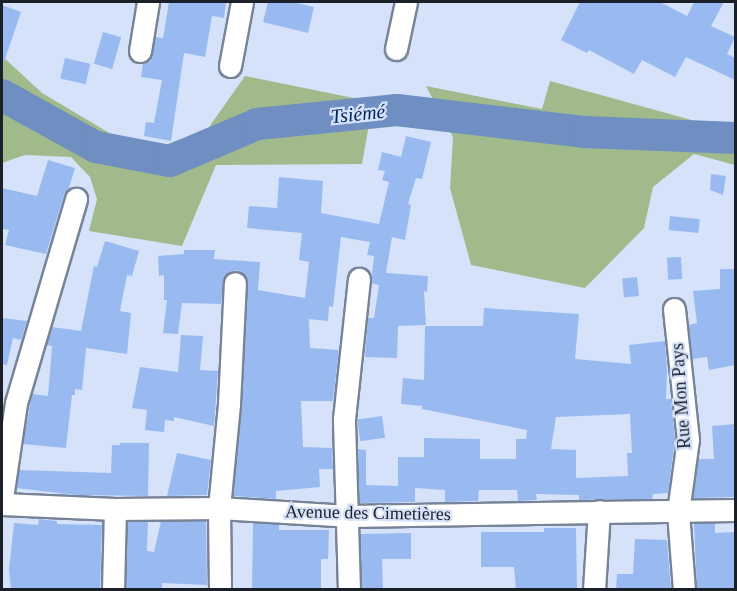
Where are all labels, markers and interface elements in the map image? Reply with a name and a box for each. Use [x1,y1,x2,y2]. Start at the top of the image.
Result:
water label: Tsiémé [329,99,387,129]
street label: Rue Mon Pays [667,342,695,450]
street label: Avenue des Cimetières [285,501,451,525]

